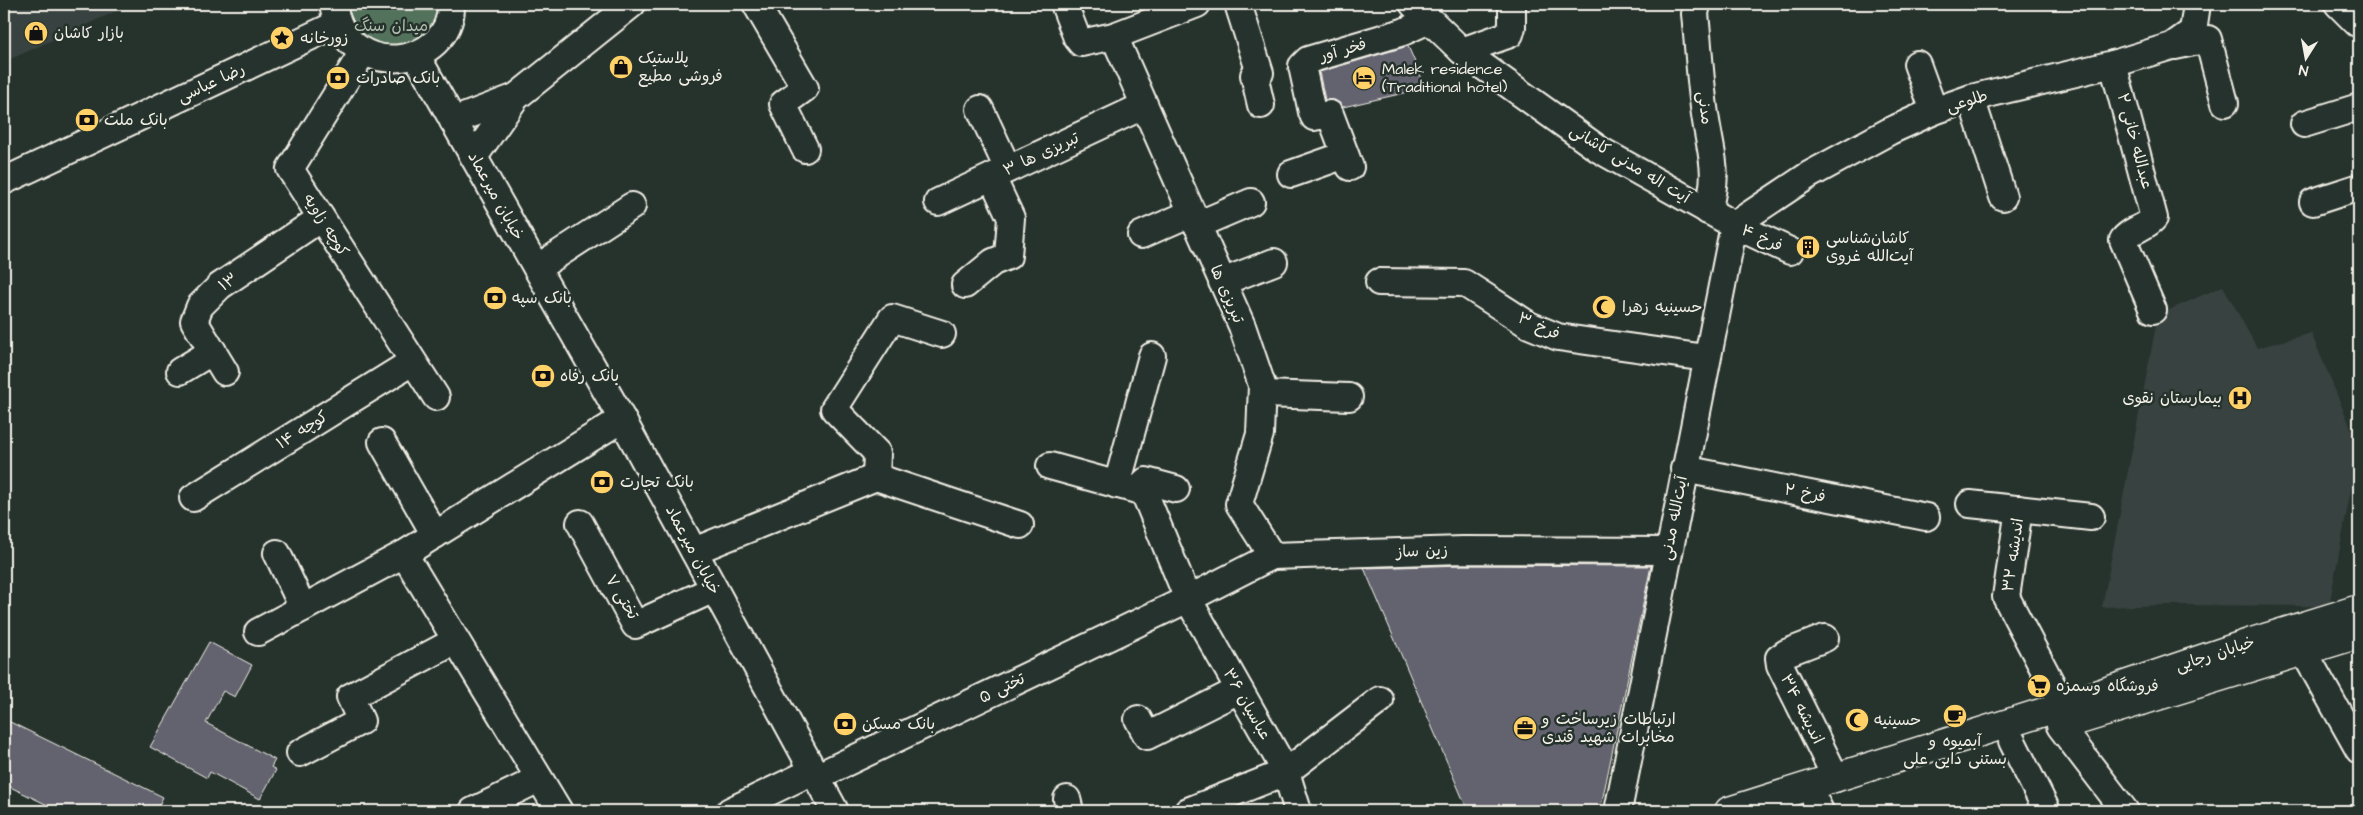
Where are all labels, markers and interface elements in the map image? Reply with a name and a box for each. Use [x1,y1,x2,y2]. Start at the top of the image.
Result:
park label: میدان سنگ [354,15,428,37]
shop icon: بازار کاشان [23,20,49,46]
place label: بازار کاشان [54,22,124,44]
place icon: زورخانه [269,25,295,51]
place label: زورخانه [300,27,348,49]
north arrow [2280,32,2330,82]
street label: فخر آور [1315,33,1369,68]
place label: پلاستیک فروشی مطیع [638,47,723,87]
shop icon: پلاستیک فروشی مطیع [608,54,634,80]
street label: رضا عباسی [174,58,248,108]
place label: Malek residence (Traditional hotel) [1382,58,1508,98]
text: N [2297,59,2310,80]
bank icon: بانک صادرات [325,65,351,91]
hotel icon: Malek residence (Traditional hotel) [1351,65,1377,91]
place label: بانک صادرات [356,67,440,89]
street label: طلوعی [1944,84,1990,118]
street label: مدنی [1692,90,1718,126]
street label: عبدالله خانی ۲ [2112,91,2158,191]
bank icon: بانک ملت [74,107,100,133]
place label: بانک ملت [104,109,168,131]
street label: آیت اله مدنی کاشانی [1566,119,1695,209]
street label: تبریزی ها ۳ [1000,127,1083,181]
street label: خیابان میرعماد [463,148,529,244]
street label: کوچه زاویه [298,189,354,261]
street label: فرخ ۴ [1738,219,1786,257]
place label: کاشان‌شناسی آیت‌الله غروی [1826,227,1914,267]
building icon: کاشان‌شناسی آیت‌الله غروی [1795,234,1821,260]
street label: تبریزی ها [1204,261,1250,327]
street label: ۱۳ [214,268,242,296]
bank icon: بانک سپه [482,285,508,311]
place label: بانک سپه [512,287,572,309]
mosque icon: حسینیه زهرا [1591,294,1617,320]
place label: حسینیه زهرا [1622,296,1702,318]
street label: فرخ ۳ [1514,307,1564,345]
bank icon: بانک رفاه [530,363,556,389]
place label: بانک رفاه [560,365,619,387]
hospital icon: بیمارستان نقوی [2227,385,2253,411]
place label: بیمارستان نقوی [2123,387,2222,409]
street label: کوچه ۱۴ [272,406,332,454]
bank icon: بانک تجارت [589,469,615,495]
place label: بانک تجارت [620,471,694,493]
street label: آیت‌الله مدنی [1655,473,1693,562]
street label: فرخ ۲ [1782,478,1828,508]
street label: خیابان میرعماد [660,501,726,599]
street label: اندیشه ۳۲ [1997,517,2029,593]
street label: زین ساز [1394,539,1448,563]
street label: تختی ۷ [600,570,644,624]
street label: خیابان رجایی [2173,631,2257,677]
street label: عباسیان ۳۶ [1218,664,1276,744]
street label: تختی ۵ [975,667,1029,709]
street label: اندیشه ۳۴ [1775,670,1829,748]
supermarket icon: فروشگاه وسمزه [2026,673,2052,699]
place label: فروشگاه وسمزه [2056,675,2159,697]
cafe icon: آبمیوه و بستنی دایی علی [1942,703,1968,729]
mosque icon: حسینیه [1844,707,1870,733]
place label: ارتباطات زیرساخت و مخابرات شهید قندی [1540,708,1676,748]
place label: حسینیه [1874,709,1921,731]
bank icon: بانک مسکن [832,711,858,737]
place label: بانک مسکن [862,713,935,735]
office icon: ارتباطات زیرساخت و مخابرات شهید قندی [1512,715,1538,741]
place label: آبمیوه و بستنی دایی علی [1903,730,2007,770]

